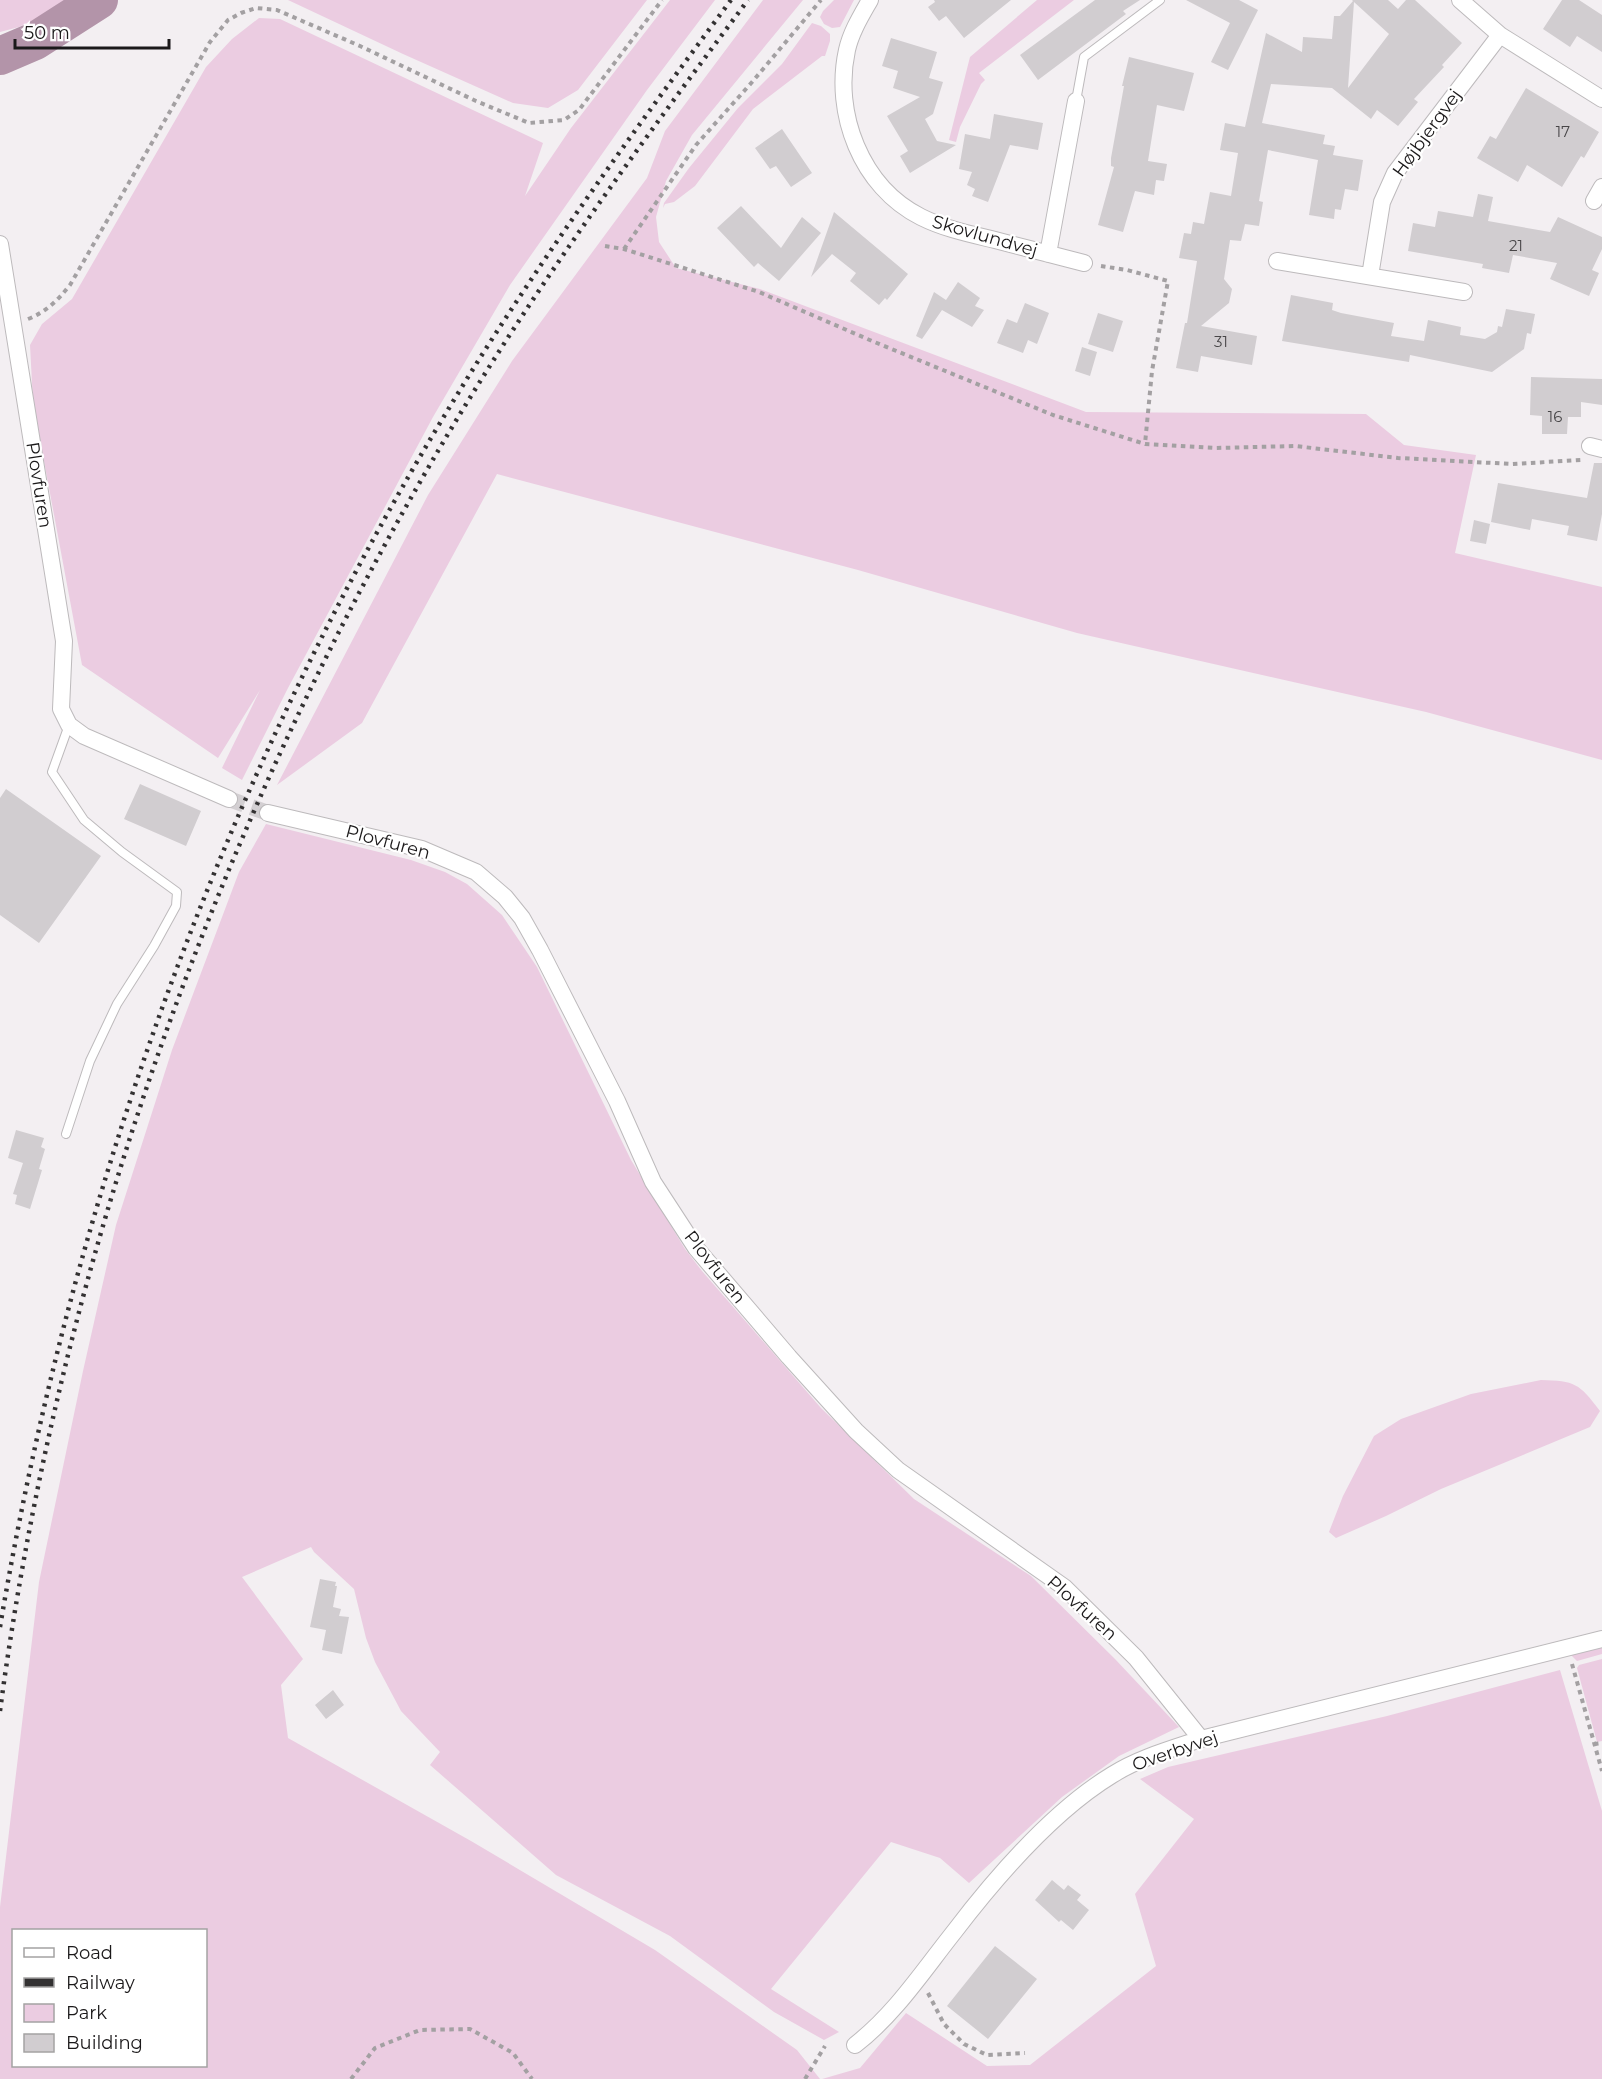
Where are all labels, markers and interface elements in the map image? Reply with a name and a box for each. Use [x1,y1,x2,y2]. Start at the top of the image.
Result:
scale bar [15,12,170,50]
text: 50 m [24,22,70,44]
street label: Højbjergvej [1388,85,1466,181]
house number: 17 [1556,122,1570,141]
street label: Skovlundvej [930,210,1040,262]
house number: 21 [1509,236,1523,255]
house number: 31 [1214,332,1228,351]
house number: 16 [1548,407,1562,426]
street label: Plovfuren [21,440,57,530]
street label: Plovfuren [343,820,433,864]
street label: Plovfuren [680,1226,750,1308]
street label: Plovfuren [1042,1571,1122,1645]
street label: Overbyvej [1129,1726,1221,1776]
legend [12,1929,207,2067]
text: Road [66,1942,113,1964]
text: Railway [66,1972,135,1994]
text: Park [66,2002,107,2024]
text: Building [66,2032,143,2054]

